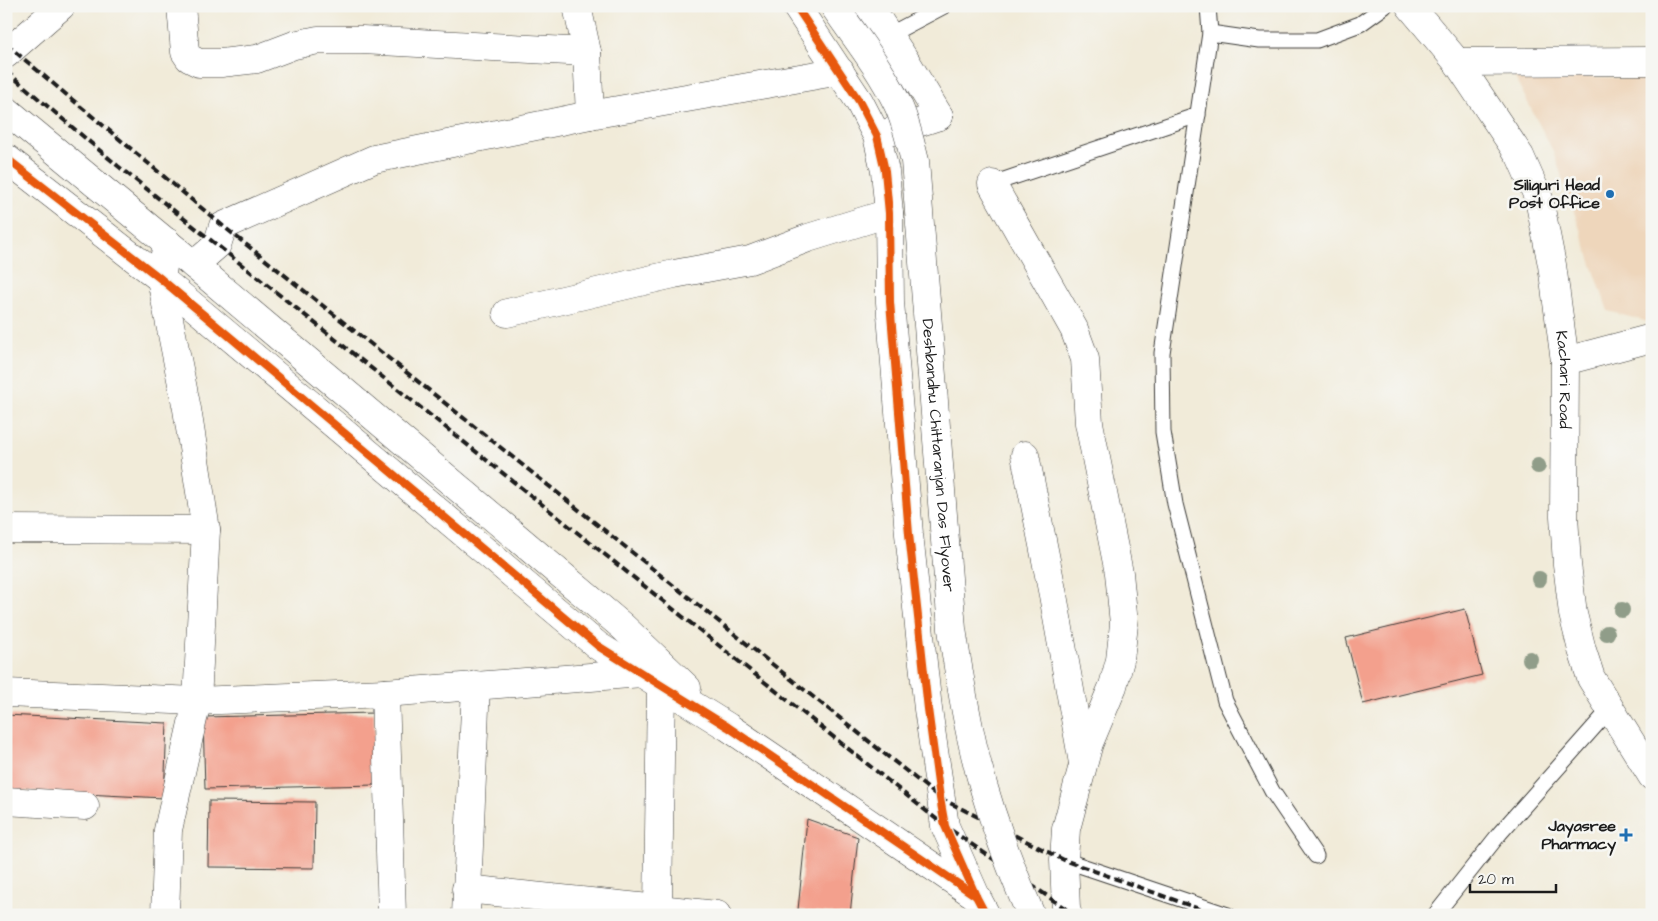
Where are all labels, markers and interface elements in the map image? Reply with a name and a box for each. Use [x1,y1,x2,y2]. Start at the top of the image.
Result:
place label: Siliguri Head Post Office [1509,174,1601,214]
marker: Siliguri Head Post Office [1604,188,1616,200]
street label: Deshbandhu Chittaranjan Das Flyover [917,318,960,593]
street label: Kachari Road [1550,329,1576,429]
place label: Jayasree Pharmacy [1541,815,1616,856]
marker: Jayasree Pharmacy [1620,829,1632,841]
scale bar [1470,861,1557,893]
text: 20 m [1478,869,1514,890]

